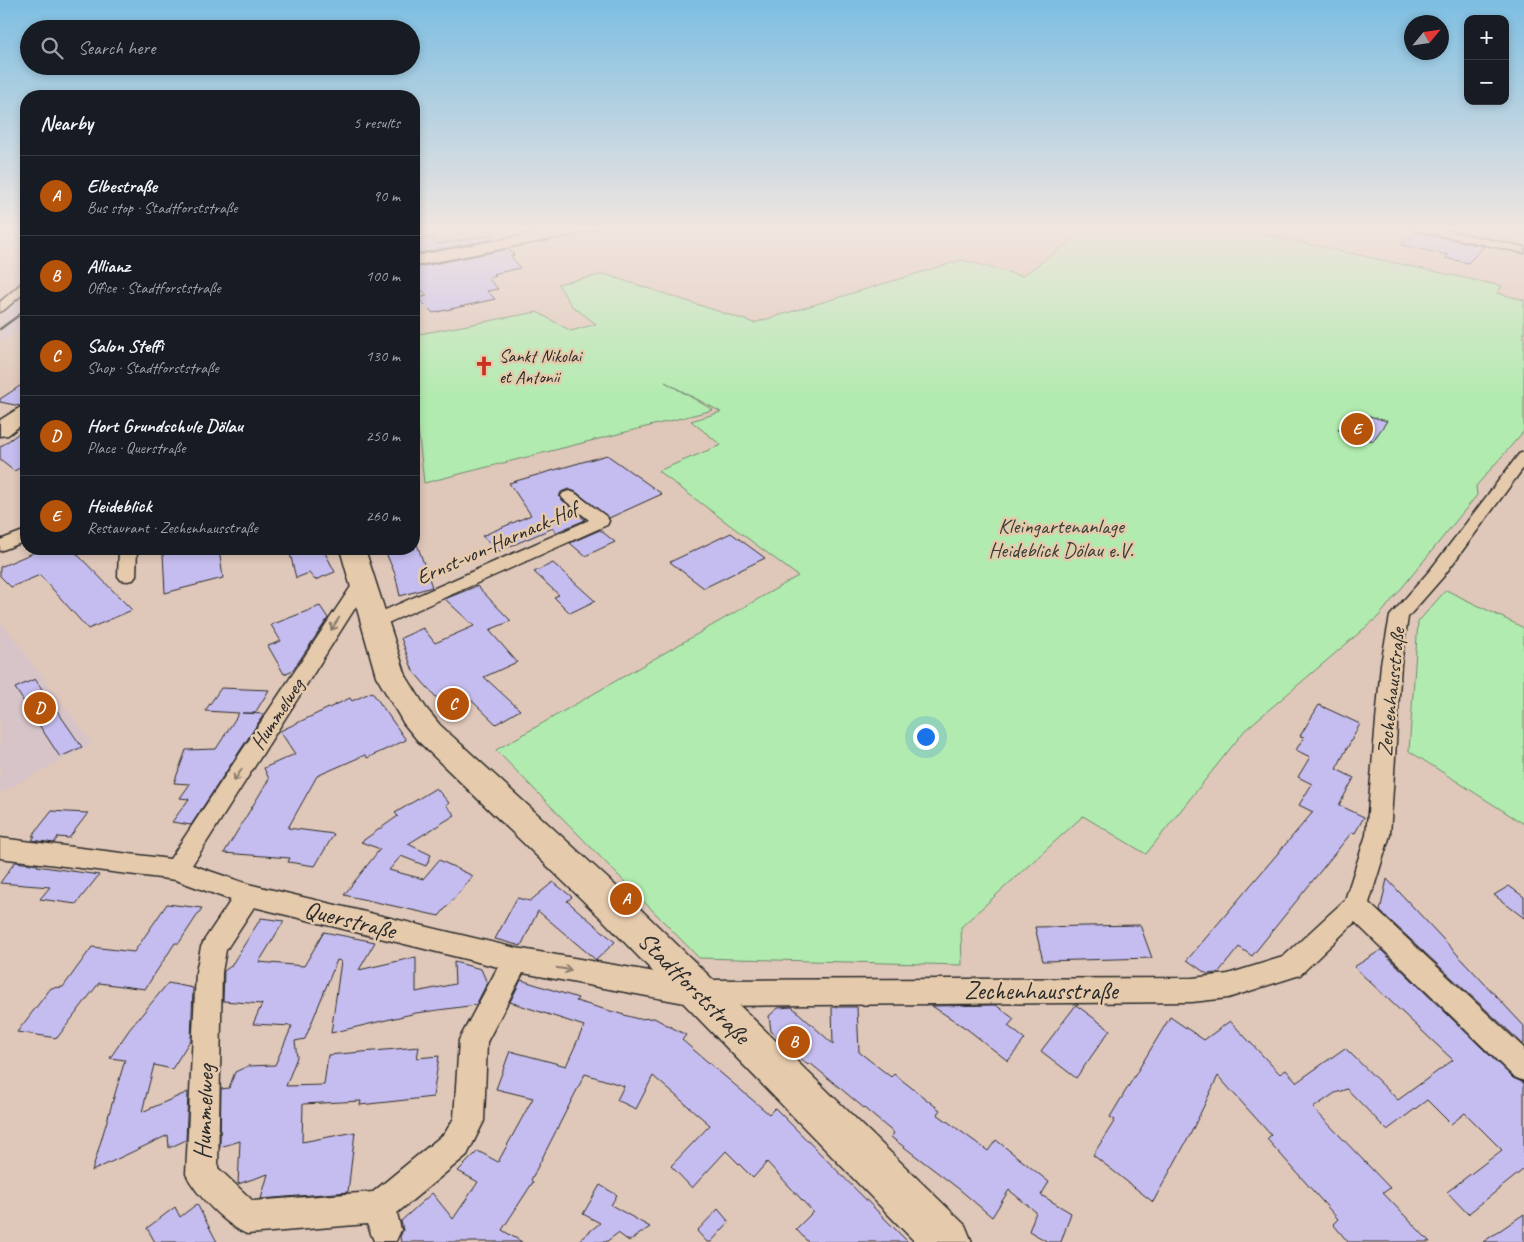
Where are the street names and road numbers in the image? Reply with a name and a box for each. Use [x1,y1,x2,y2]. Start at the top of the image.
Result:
street label: Ernst-von-Harnack-Hof [412,494,586,590]
street label: Zechenhausstraße [1371,624,1411,757]
street label: Hummelweg [244,672,310,755]
street label: Querstraße [301,893,401,947]
street label: Stadtforststraße [631,925,758,1052]
street label: Zechenhausstraße [964,975,1120,1007]
street label: Hummelweg [186,1062,222,1160]

